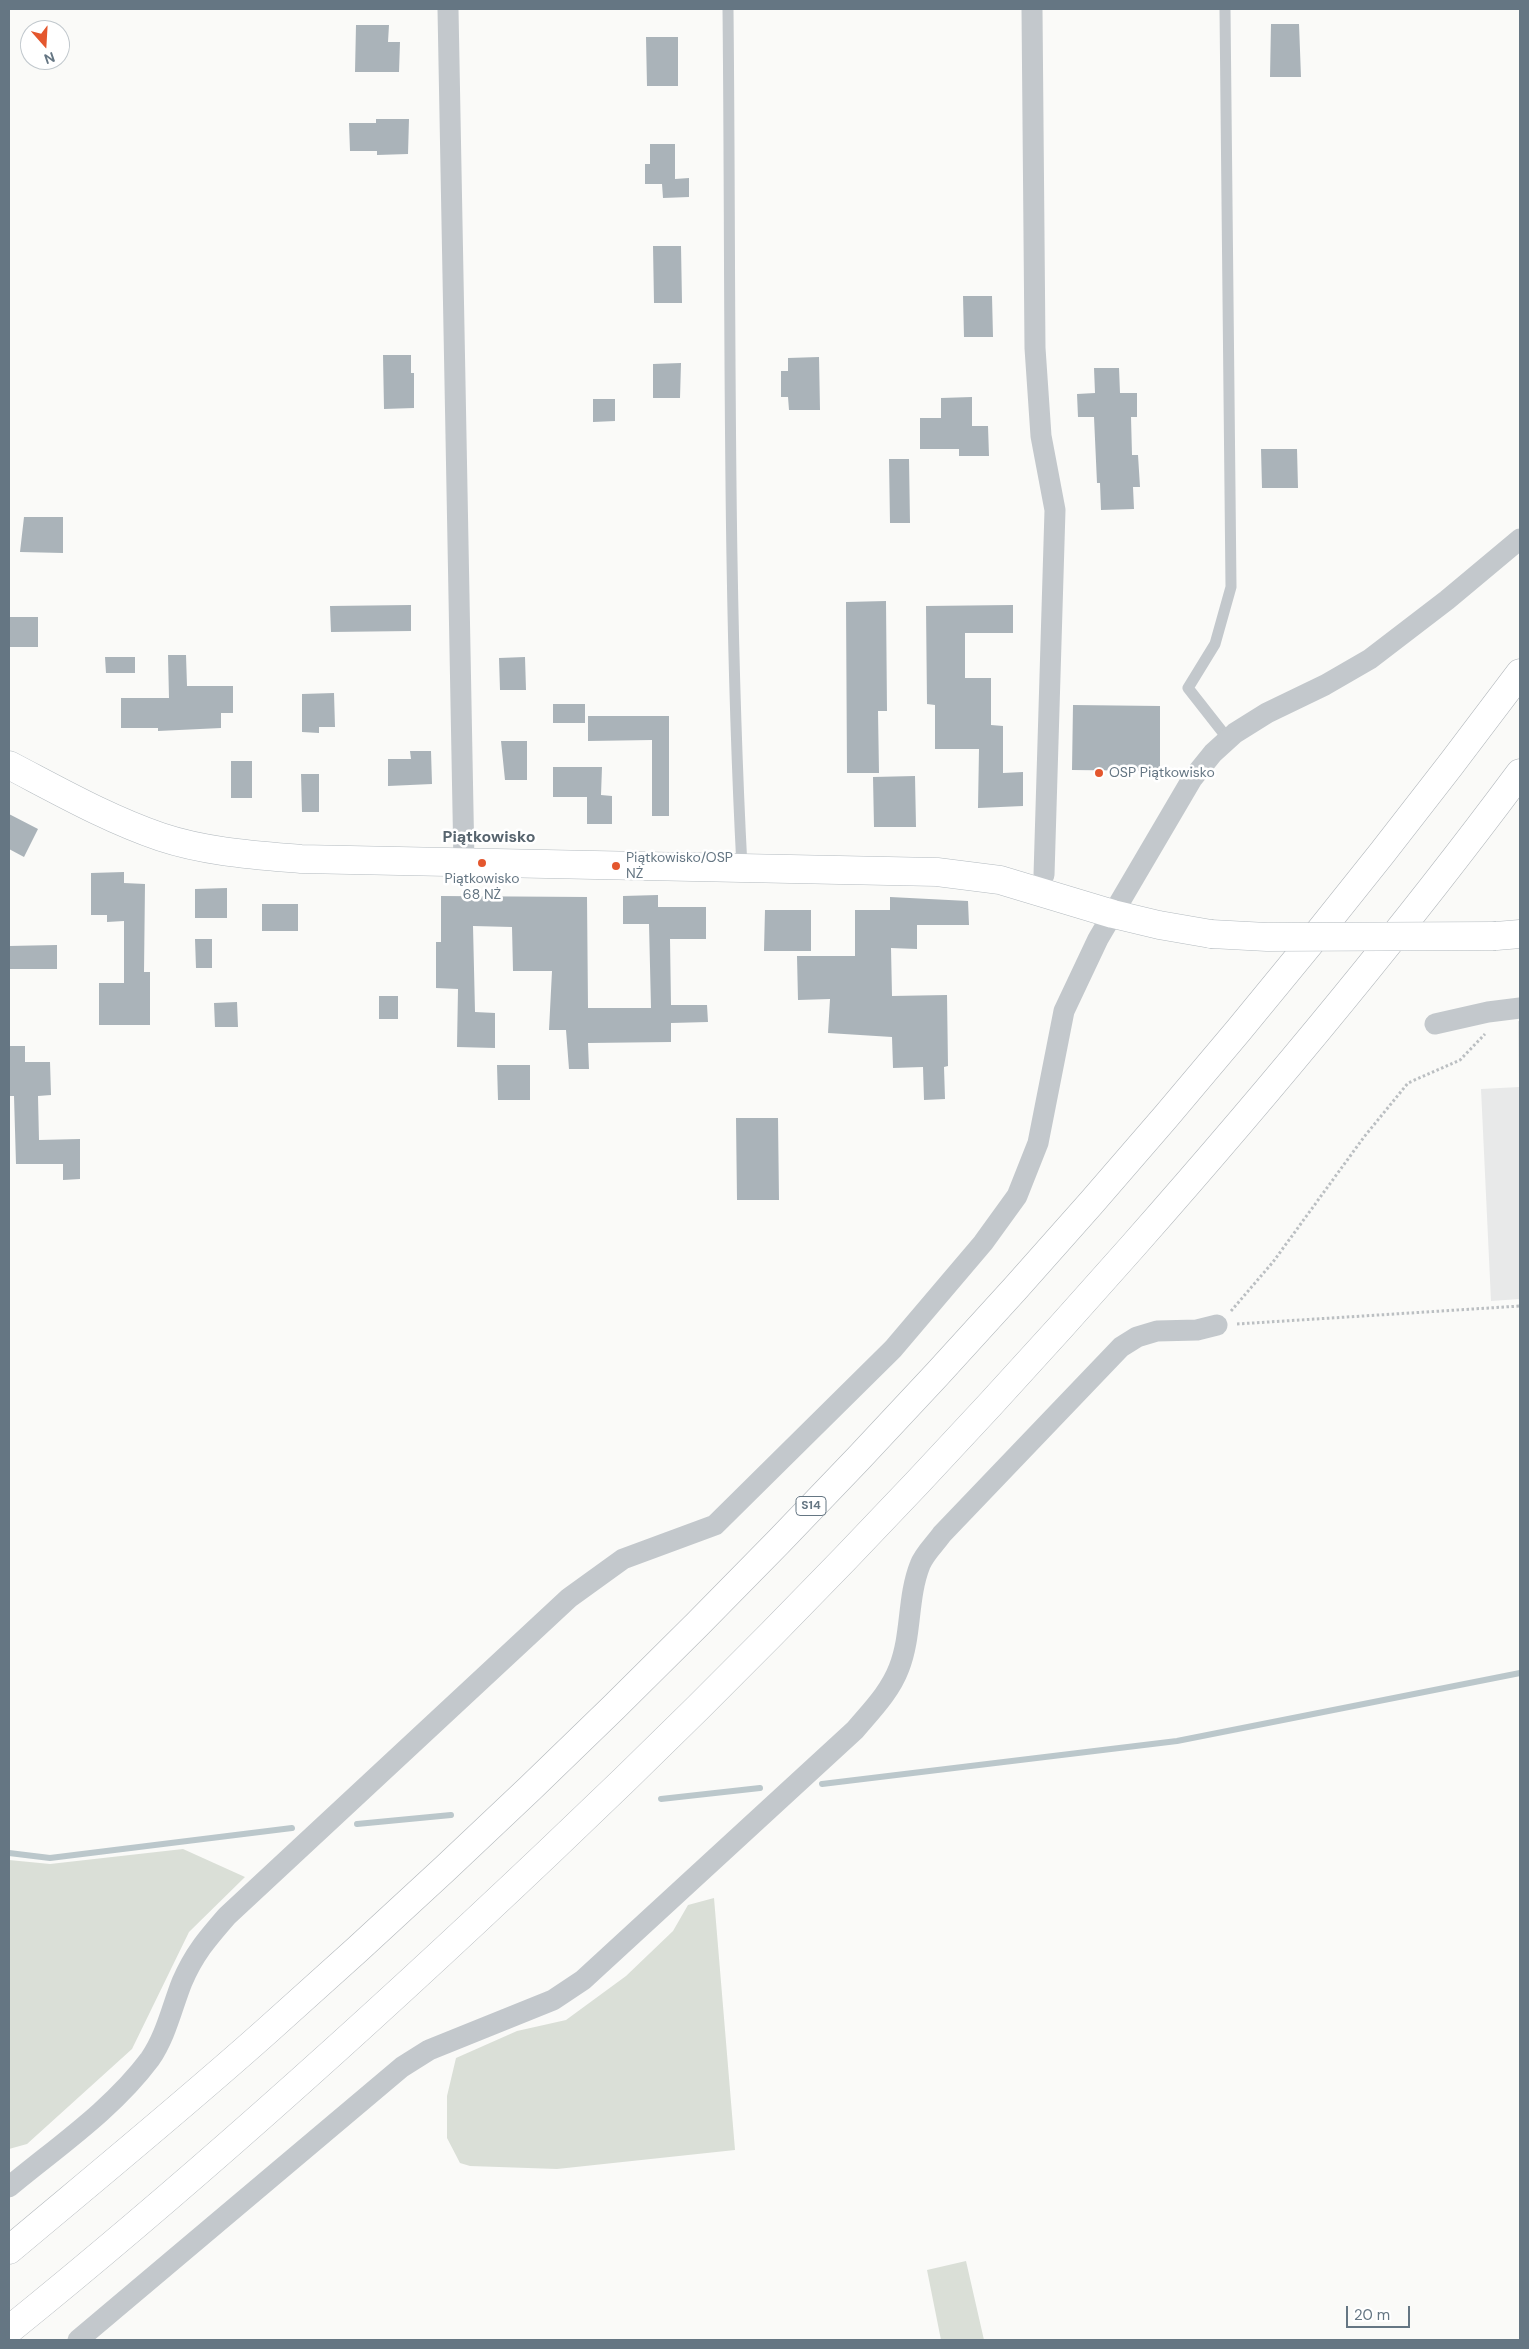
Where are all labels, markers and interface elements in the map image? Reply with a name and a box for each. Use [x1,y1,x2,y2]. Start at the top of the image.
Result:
north arrow [20,20,70,70]
text: N [42,48,57,68]
place label: OSP Piątkowisko [1109,765,1215,781]
marker: OSP Piątkowisko [1093,767,1105,779]
district label: Piątkowisko [443,828,535,848]
place label: Piątkowisko/OSP NŻ [626,850,733,882]
marker: Piątkowisko 68 NŻ [476,857,488,869]
marker: Piątkowisko/OSP NŻ [610,860,622,872]
place label: Piątkowisko 68 NŻ [445,871,519,904]
road number: S14 [796,1496,826,1515]
scale bar [1349,2296,1413,2328]
text: 20 m [1354,2305,1390,2325]

